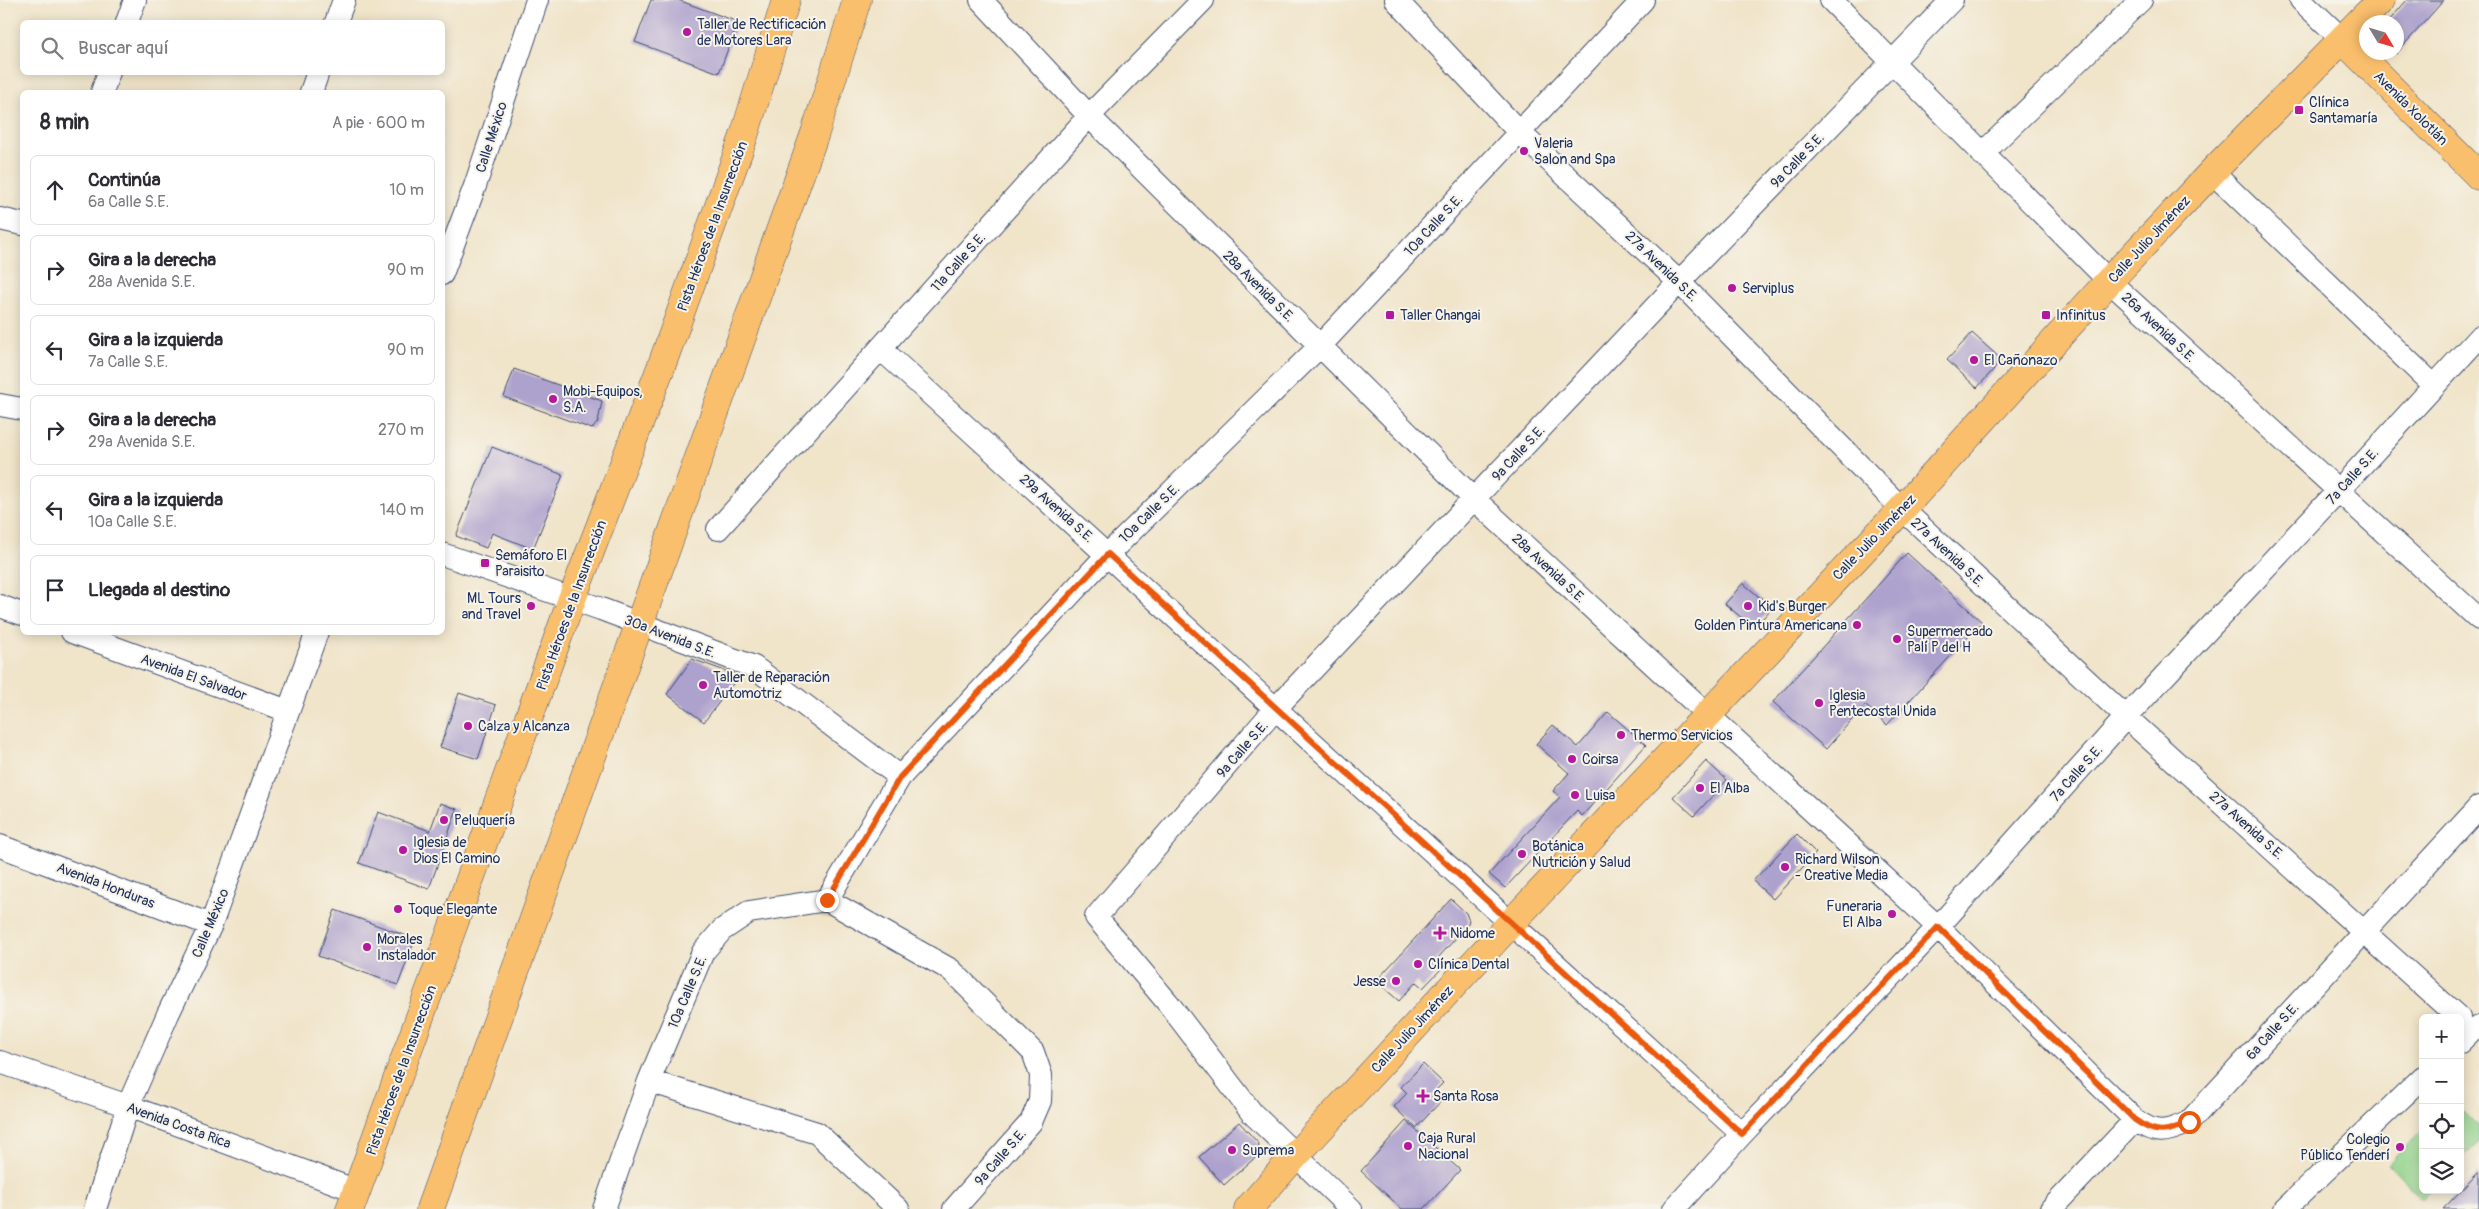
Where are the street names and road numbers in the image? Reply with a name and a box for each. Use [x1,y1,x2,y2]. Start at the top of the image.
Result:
street label: Avenida Xolotlán [2370,68,2451,149]
street label: Calle México [472,99,511,175]
street label: 9a Calle S.E. [1767,129,1828,191]
street label: Pista Héroes de la Insurrección [674,139,751,314]
street label: 10a Calle S.E. [1401,191,1466,260]
street label: Calle Julio Jiménez [2105,192,2194,286]
street label: 27a Avenida S.E. [1622,227,1701,305]
street label: 11a Calle S.E. [927,229,989,295]
street label: 28a Avenida S.E. [1219,247,1298,326]
street label: 26a Avenida S.E. [2118,289,2199,366]
street label: 9a Calle S.E. [1488,422,1548,485]
street label: 7a Calle S.E. [2323,445,2382,508]
street label: 29a Avenida S.E. [1016,471,1097,546]
street label: 10a Calle S.E. [1115,480,1183,547]
street label: Calle Julio Jiménez [1829,491,1920,584]
street label: 27a Avenida S.E. [1907,514,1988,591]
street label: Pista Héroes de la Insurrección [533,518,610,693]
street label: 28a Avenida S.E. [1508,530,1589,607]
street label: 30a Avenida S.E. [622,611,718,662]
street label: Avenida El Salvador [139,650,249,705]
street label: 9a Calle S.E. [1213,717,1272,781]
street label: 7a Calle S.E. [2047,742,2106,805]
street label: 27a Avenida S.E. [2206,787,2287,863]
street label: Avenida Honduras [54,859,158,912]
street label: Calle México [188,886,233,960]
street label: 10a Calle S.E. [664,953,711,1031]
street label: Calle Julio Jiménez [1368,982,1457,1076]
street label: Pista Héroes de la Insurrección [363,983,440,1158]
street label: 6a Calle S.E. [2242,999,2302,1063]
street label: Avenida Costa Rica [124,1099,233,1152]
street label: 9a Calle S.E. [971,1125,1030,1189]

